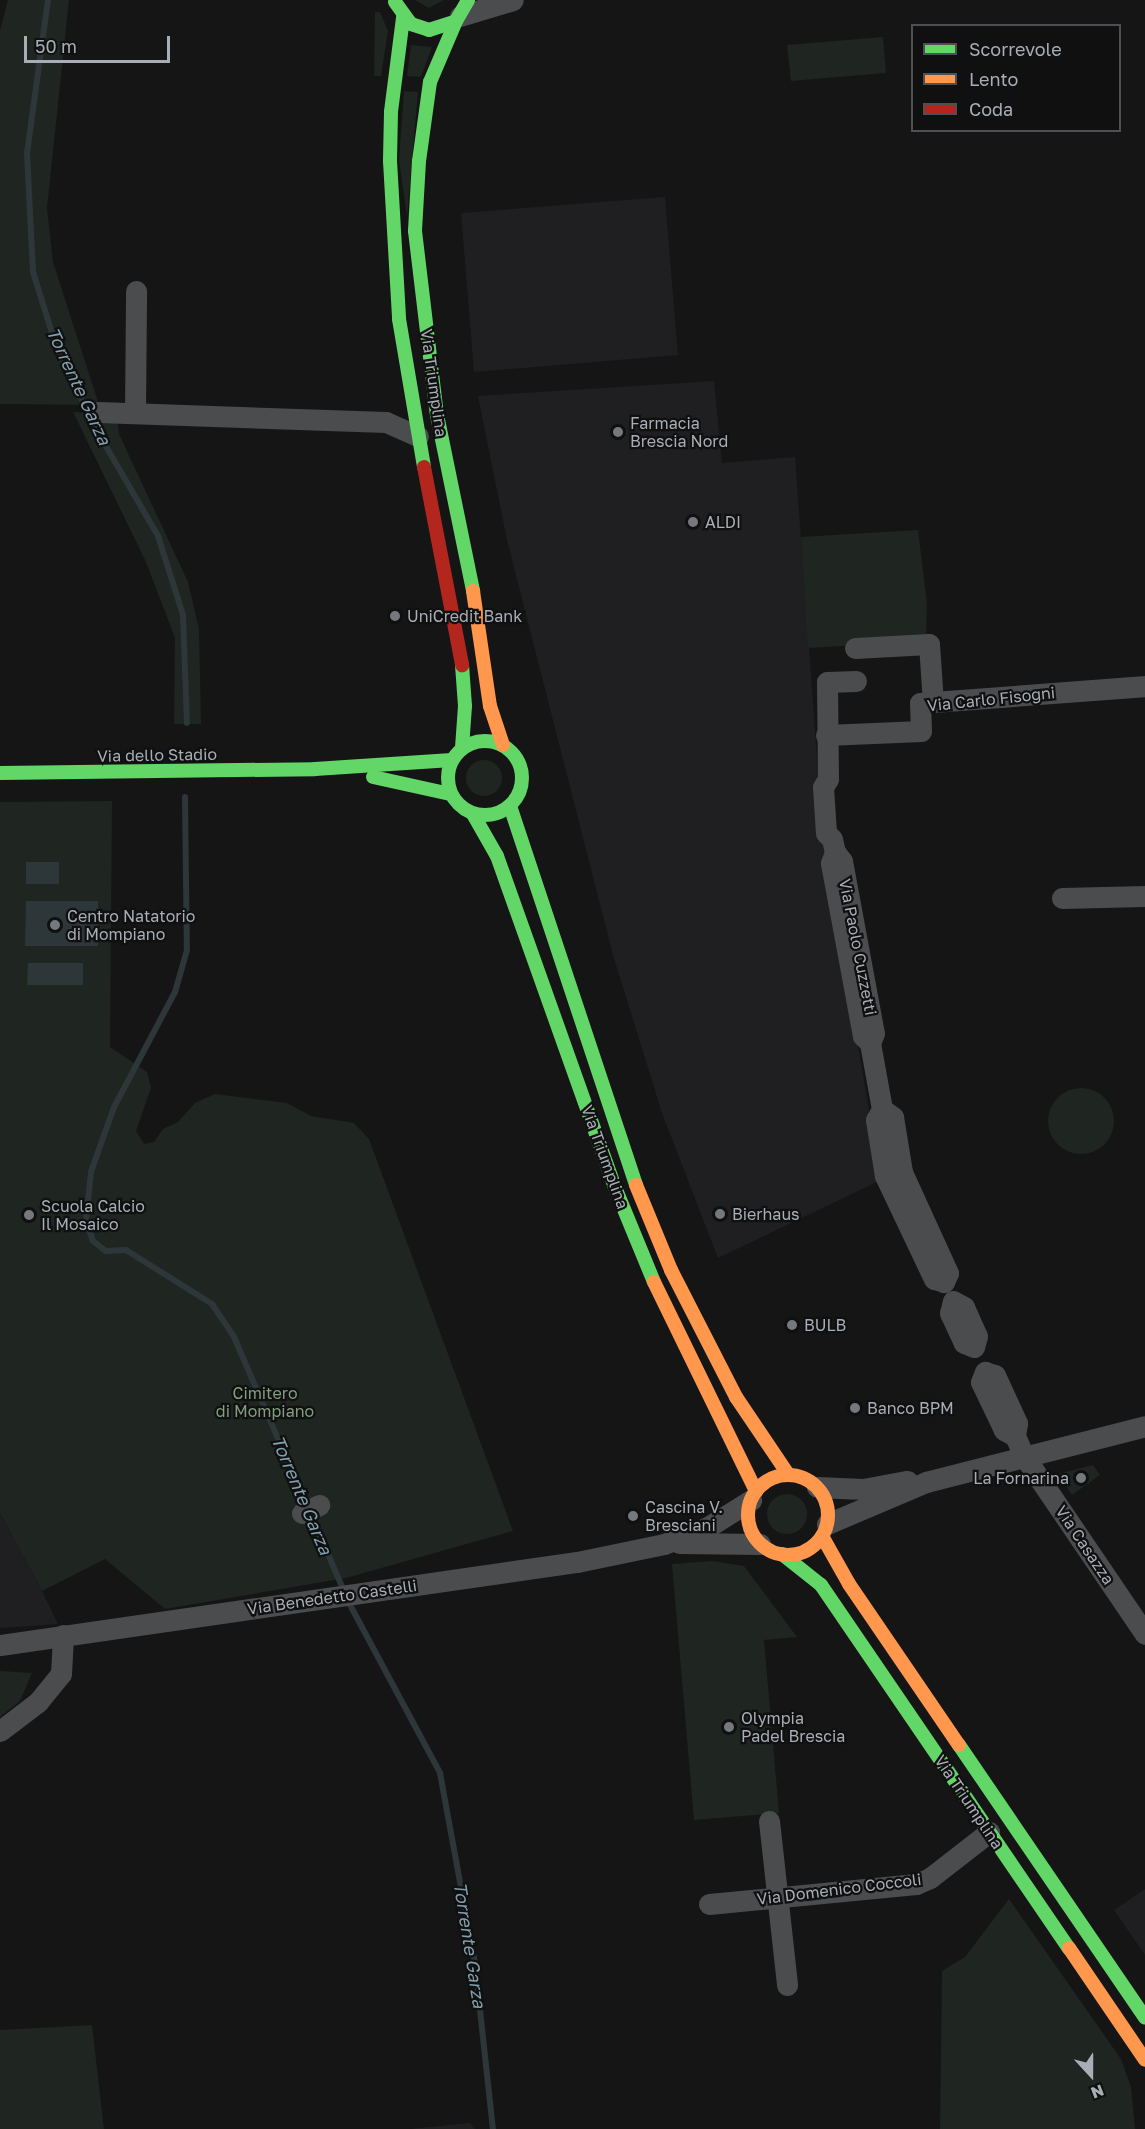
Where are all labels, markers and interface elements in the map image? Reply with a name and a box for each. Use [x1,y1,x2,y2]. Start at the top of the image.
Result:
scale bar [27,24,172,62]
legend [911,24,1121,132]
text: 50 m [35,35,77,57]
text: Scorrevole [969,38,1062,60]
text: Lento [969,68,1018,90]
text: Coda [969,98,1013,120]
water label: Torrente Garza [42,324,116,448]
street label: Via Triumplina [417,328,451,438]
place label: Farmacia Brescia Nord [630,413,728,451]
marker: Farmacia Brescia Nord [611,425,625,439]
place label: ALDI [705,512,741,532]
marker: ALDI [686,515,700,529]
place label: UniCredit Bank [407,606,522,626]
marker: UniCredit Bank [388,609,402,623]
street label: Via Carlo Fisogni [926,683,1056,715]
street label: Via dello Stadio [97,744,217,766]
street label: Via Paolo Cuzzetti [835,877,881,1017]
place label: Centro Natatorio di Mompiano [67,906,195,944]
marker: Centro Natatorio di Mompiano [48,918,62,932]
street label: Via Triumplina [577,1102,633,1212]
place label: Scuola Calcio Il Mosaico [41,1196,145,1234]
place label: Bierhaus [732,1204,800,1224]
marker: Bierhaus [713,1207,727,1221]
marker: Scuola Calcio Il Mosaico [22,1208,36,1222]
place label: BULB [804,1315,846,1335]
marker: BULB [785,1318,799,1332]
park label: Cimitero di Mompiano [216,1383,314,1421]
place label: Banco BPM [867,1398,954,1418]
marker: Banco BPM [848,1401,862,1415]
water label: Torrente Garza [267,1432,337,1558]
place label: La Fornarina [973,1468,1069,1488]
marker: La Fornarina [1074,1471,1088,1485]
place label: Cascina V. Bresciani [645,1497,723,1535]
street label: Via Casazza [1052,1502,1118,1588]
marker: Cascina V. Bresciani [626,1509,640,1523]
street label: Via Benedetto Castelli [246,1576,418,1618]
place label: Olympia Padel Brescia [741,1708,845,1746]
marker: Olympia Padel Brescia [722,1720,736,1734]
street label: Via Triumplina [931,1751,1007,1853]
street label: Via Domenico Coccoli [756,1869,922,1909]
water label: Torrente Garza [449,1881,491,2009]
north arrow [1061,2045,1121,2105]
text: N [1088,2080,1107,2103]

